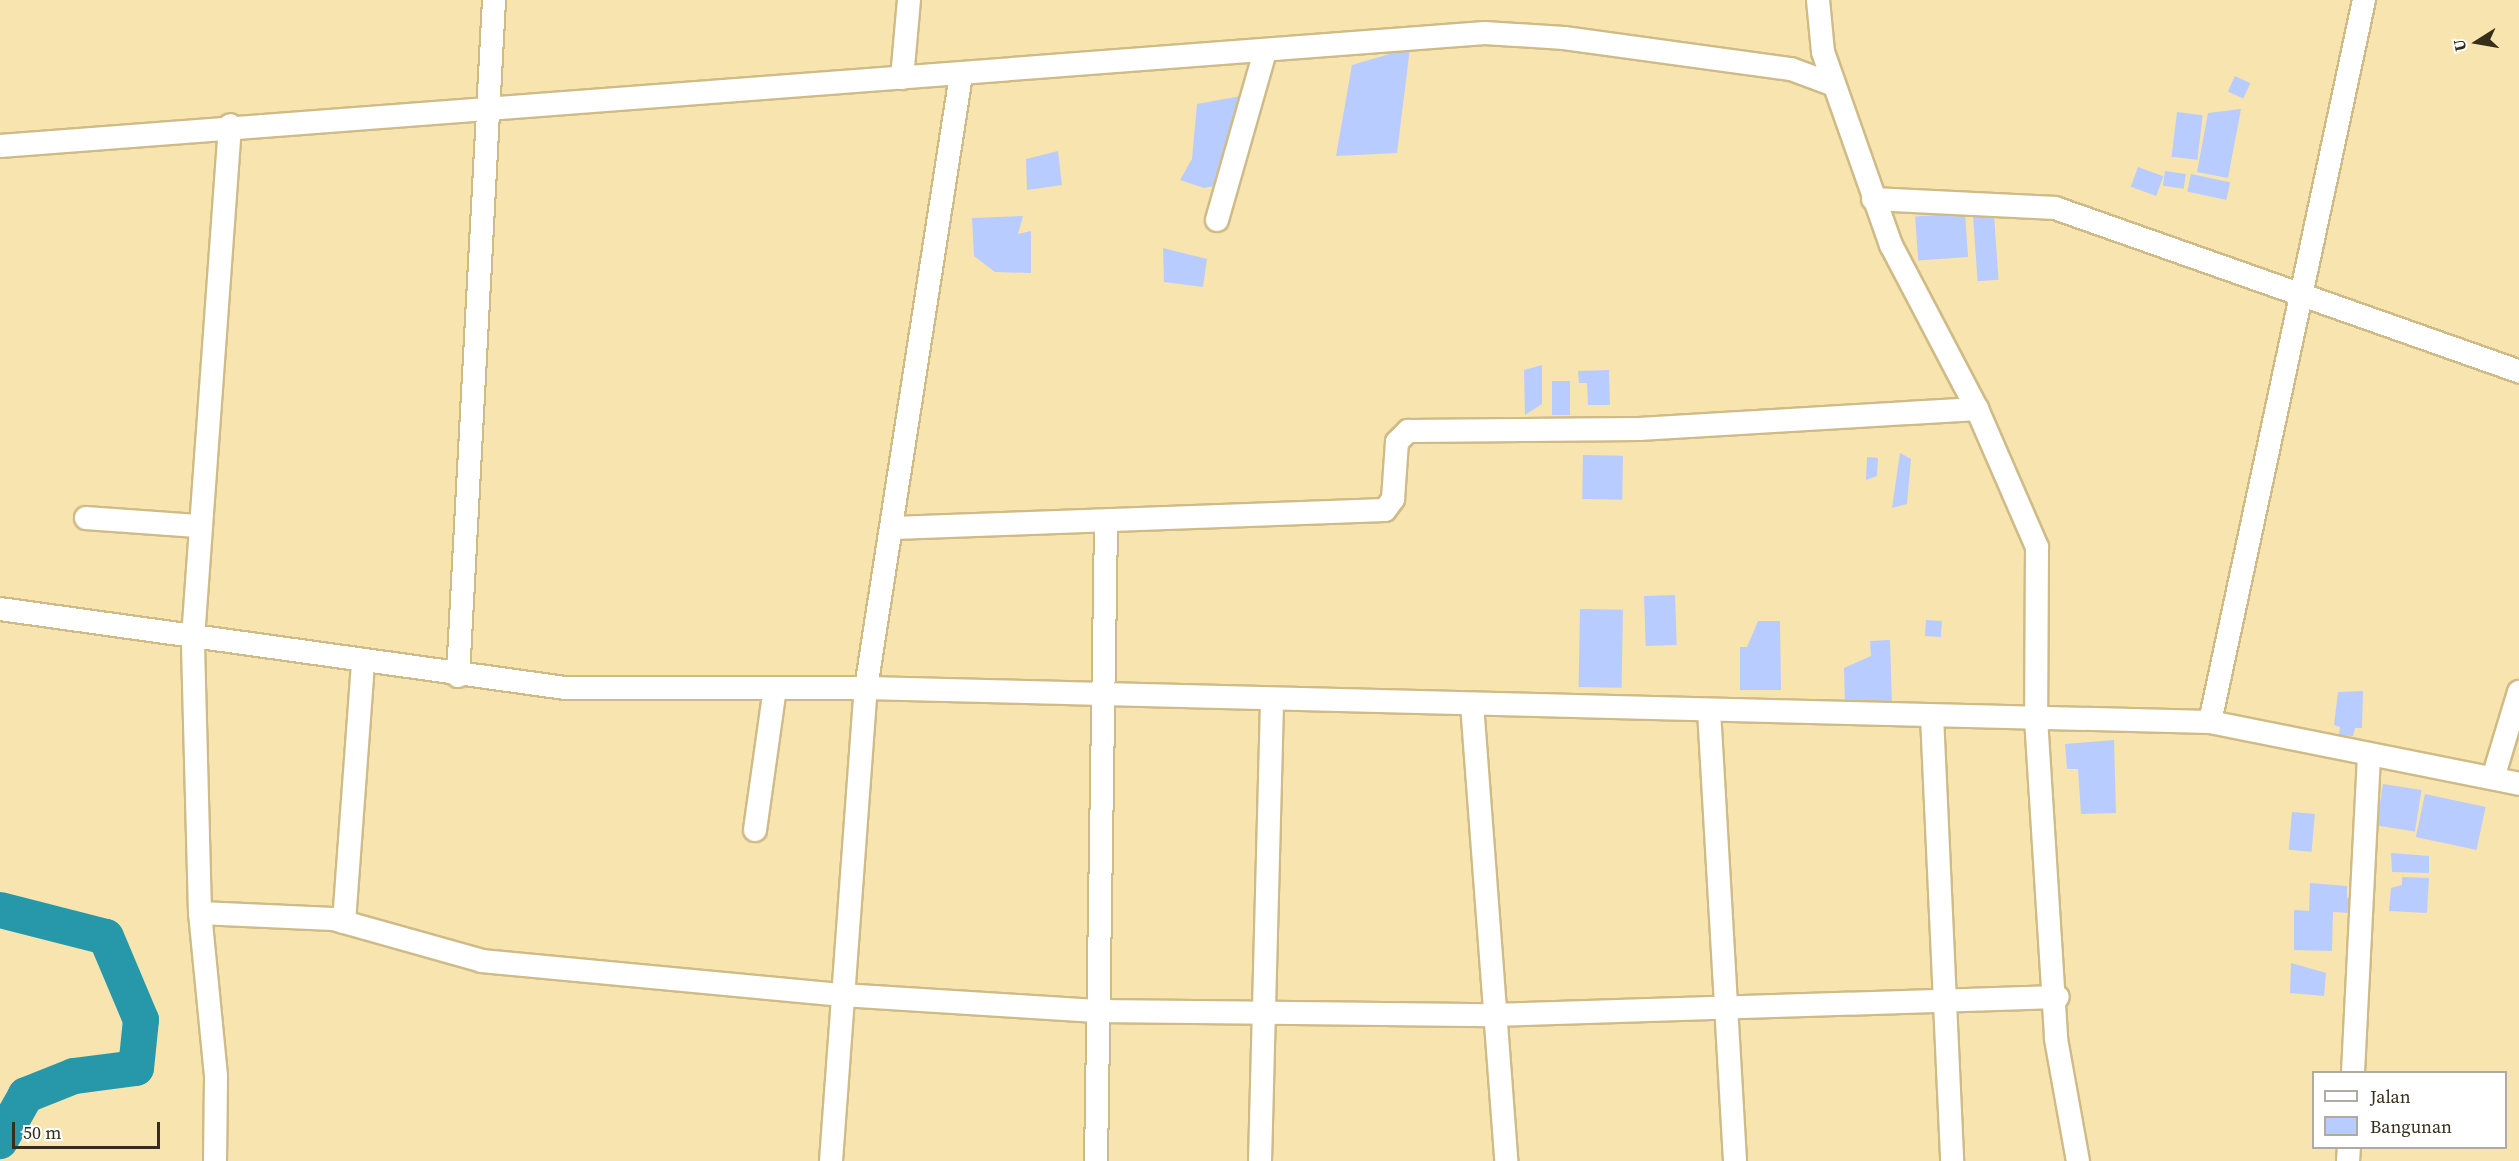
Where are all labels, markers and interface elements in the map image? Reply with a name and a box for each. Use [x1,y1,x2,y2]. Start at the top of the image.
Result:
north arrow [2447,12,2507,72]
text: U [2447,38,2471,53]
legend [2312,1071,2507,1149]
text: Jalan [2370,1084,2411,1109]
scale bar [15,1110,164,1148]
text: Bangunan [2370,1114,2452,1139]
text: 50 m [23,1120,61,1145]

